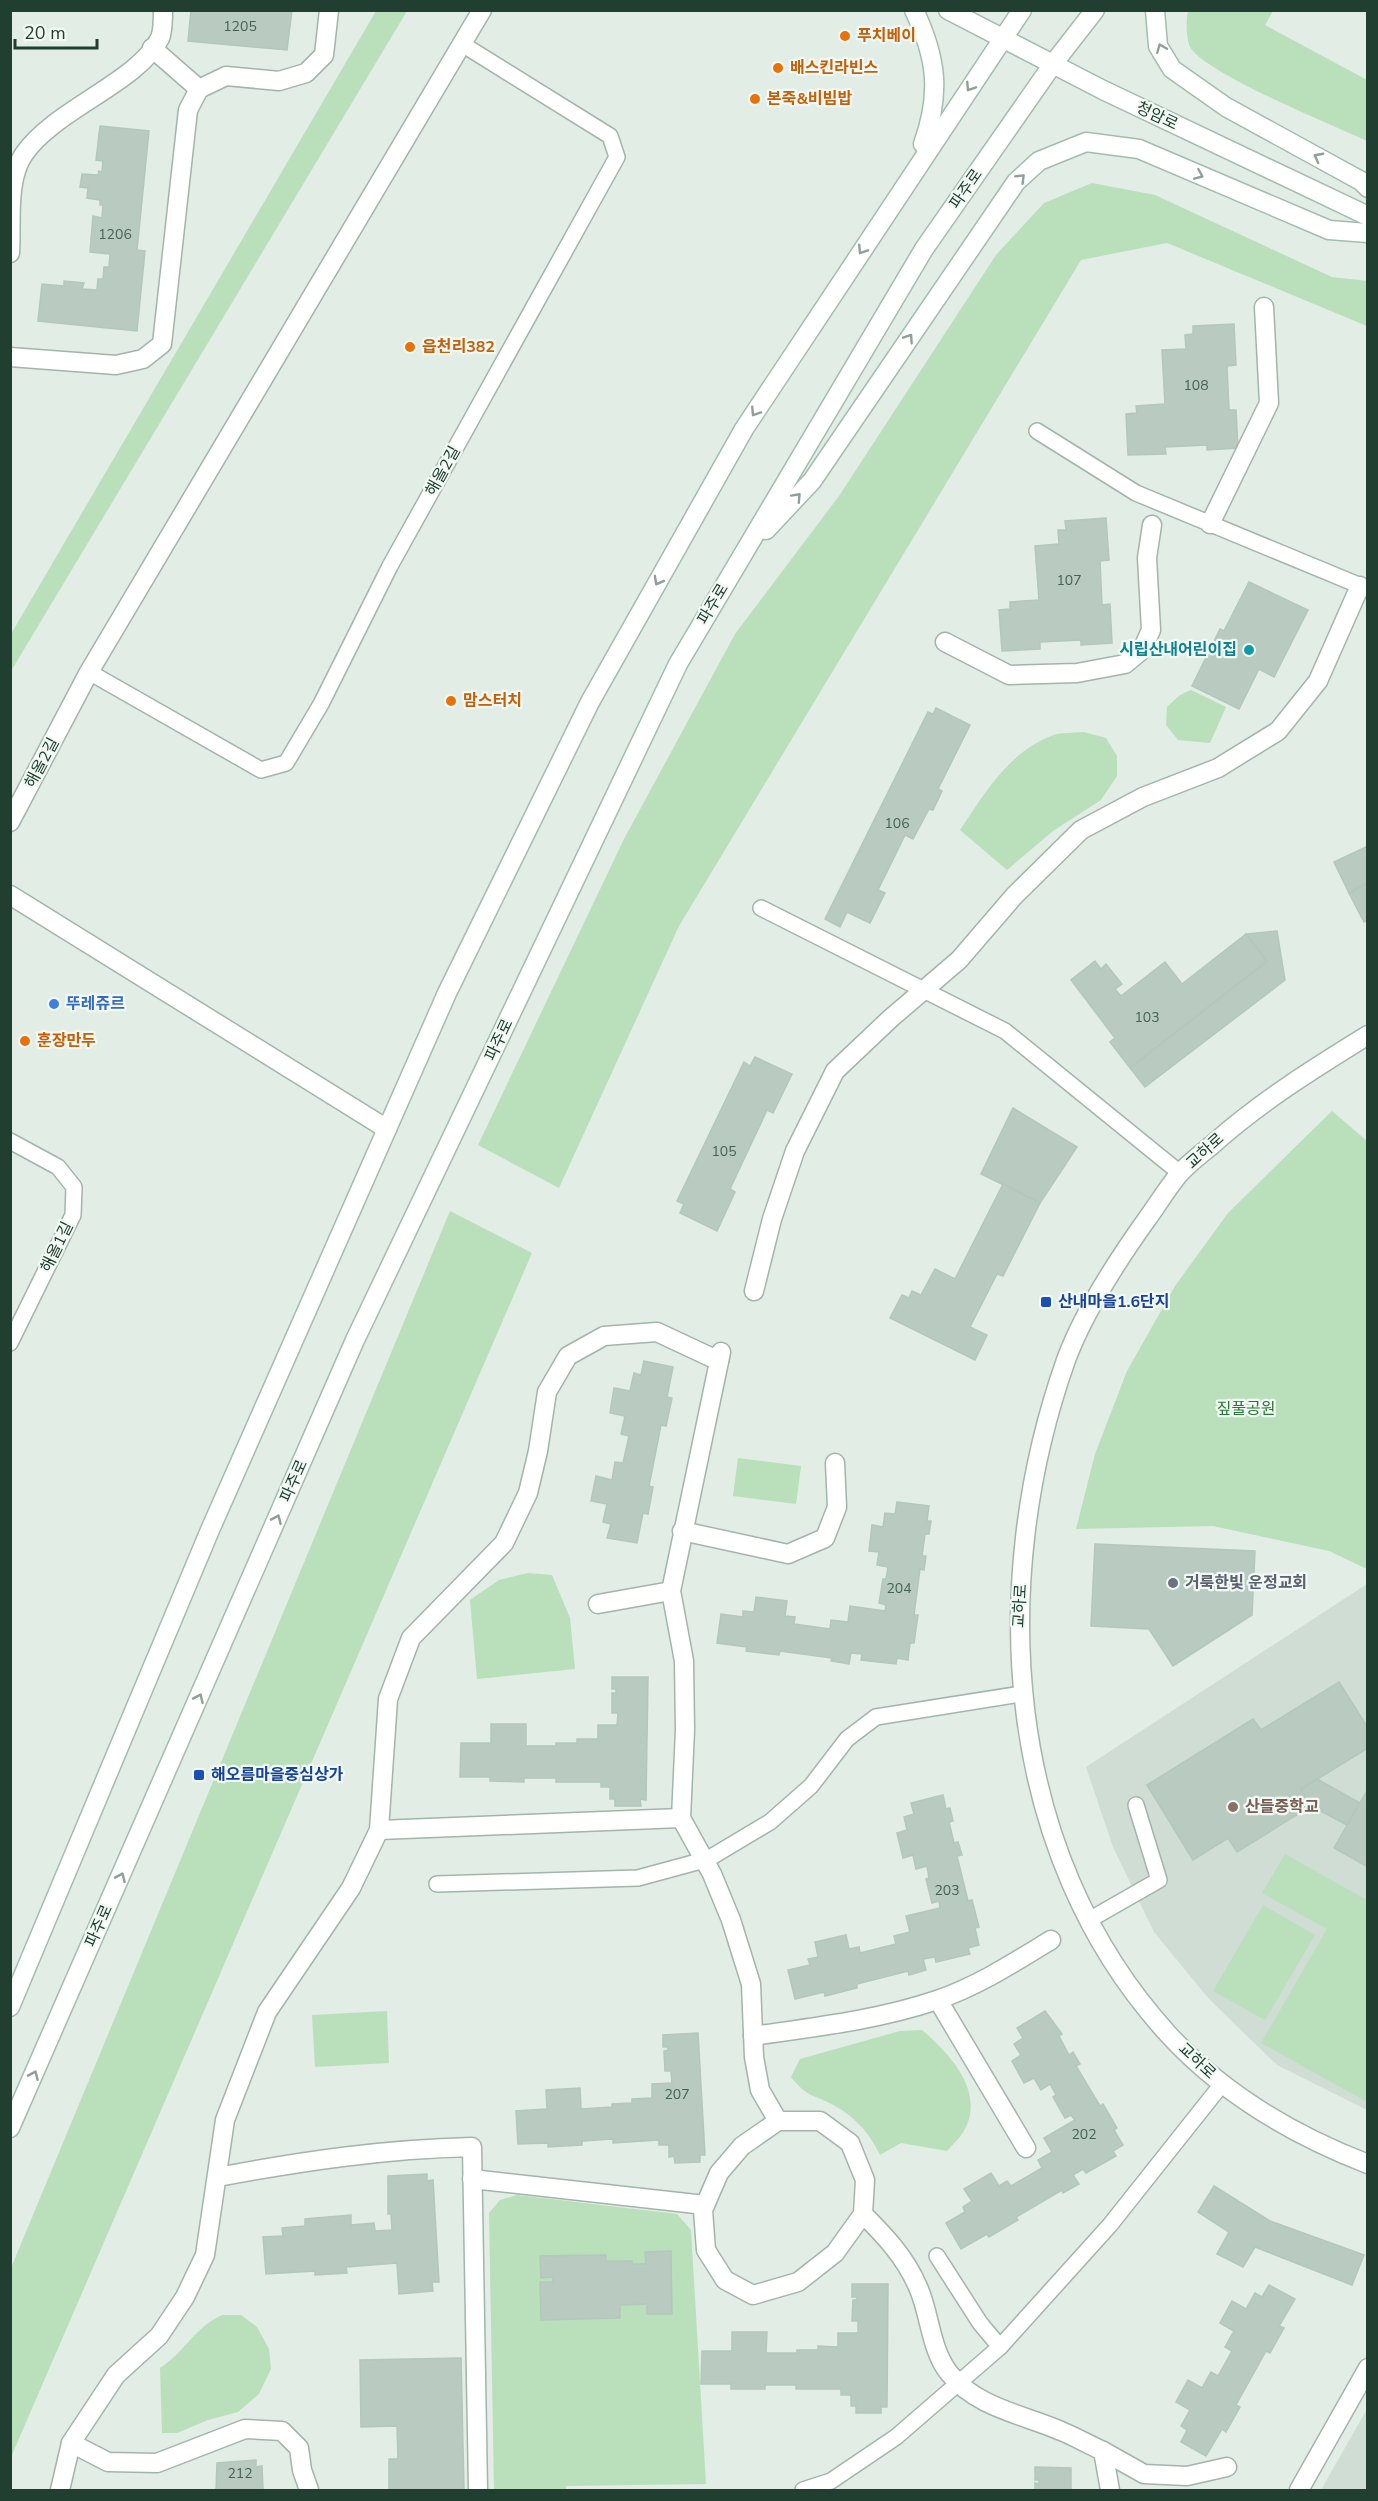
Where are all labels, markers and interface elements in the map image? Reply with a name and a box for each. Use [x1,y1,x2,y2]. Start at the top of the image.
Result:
scale bar [15,12,98,50]
house number: 1205 [223,17,257,36]
text: 20 m [24,21,66,45]
place label: 푸치베이 [857,25,916,47]
marker: 푸치베이 [838,29,852,43]
one-way arrow [1156,44,1168,55]
place label: 배스킨라빈스 [790,57,879,79]
marker: 배스킨라빈스 [771,61,785,75]
one-way arrow [966,80,977,91]
place label: 본죽&비빔밥 [767,88,852,110]
marker: 본죽&비빔밥 [748,92,762,106]
street label: 청암로 [1132,97,1182,135]
one-way arrow [1314,153,1324,164]
street label: 파주로 [944,164,988,213]
one-way arrow [1193,168,1204,180]
one-way arrow [1013,175,1024,186]
house number: 1206 [98,225,132,244]
one-way arrow [858,243,869,254]
one-way arrow [902,334,913,345]
place label: 읍천리382 [422,336,495,358]
marker: 읍천리382 [403,340,417,354]
house number: 108 [1183,376,1209,395]
one-way arrow [751,405,762,416]
street label: 해올2길 [420,442,466,500]
one-way arrow [790,494,801,504]
house number: 107 [1056,571,1082,590]
one-way arrow [654,575,665,586]
street label: 파주로 [692,579,734,629]
place label: 시립산내어린이집 [1119,639,1237,661]
marker: 시립산내어린이집 [1242,643,1256,657]
place label: 맘스터치 [463,690,522,712]
marker: 맘스터치 [444,694,458,708]
street label: 해올2길 [20,734,64,792]
house number: 106 [884,814,910,833]
place label: 뚜레쥬르 [66,993,125,1015]
marker: 뚜레쥬르 [47,997,61,1011]
house number: 103 [1134,1008,1160,1027]
street label: 파주로 [480,1015,518,1065]
place label: 훈장만두 [37,1030,96,1052]
marker: 훈장만두 [18,1034,32,1048]
street label: 교하로 [1181,1128,1229,1174]
house number: 105 [711,1142,737,1161]
street label: 해올1길 [35,1218,79,1276]
place label: 산내마을1.6단지 [1058,1291,1170,1313]
marker: 산내마을1.6단지 [1039,1295,1053,1309]
park label: 짚풀공원 [1217,1398,1275,1420]
street label: 파주로 [275,1456,313,1506]
one-way arrow [270,1515,282,1526]
place label: 거룩한빛 운정교회 [1185,1572,1307,1594]
marker: 거룩한빛 운정교회 [1166,1576,1180,1590]
house number: 204 [886,1579,912,1598]
street label: 교하로 [1008,1583,1032,1629]
one-way arrow [192,1693,204,1704]
place label: 해오름마을중심상가 [211,1764,344,1786]
marker: 해오름마을중심상가 [192,1768,206,1782]
place label: 산들중학교 [1245,1796,1319,1818]
marker: 산들중학교 [1226,1800,1240,1814]
one-way arrow [113,1872,125,1883]
house number: 203 [934,1881,960,1900]
street label: 파주로 [80,1901,118,1951]
street label: 교하로 [1173,2038,1221,2084]
one-way arrow [27,2070,39,2081]
house number: 207 [664,2085,690,2104]
house number: 202 [1071,2125,1097,2144]
house number: 212 [227,2464,253,2483]

